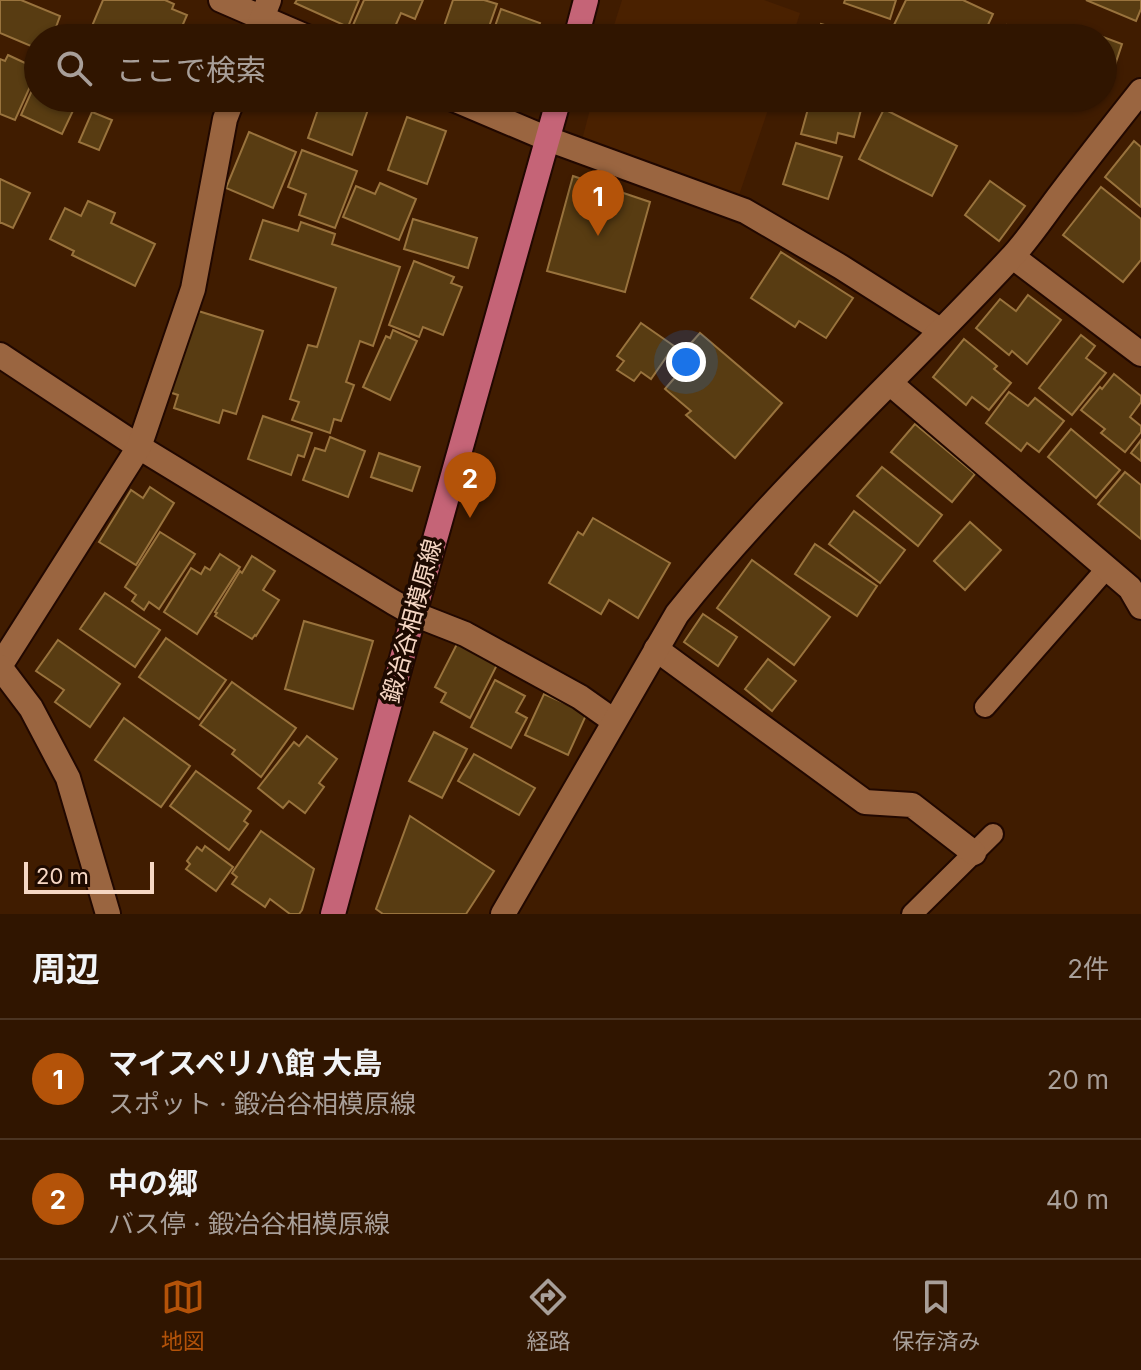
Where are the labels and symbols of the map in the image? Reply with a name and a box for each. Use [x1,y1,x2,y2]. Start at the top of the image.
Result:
pin: 1 [572,170,624,236]
your location [666,342,706,382]
pin: 2 [444,452,496,518]
street label: 鍛冶谷相模原線 [376,536,447,706]
scale bar [24,858,154,894]

